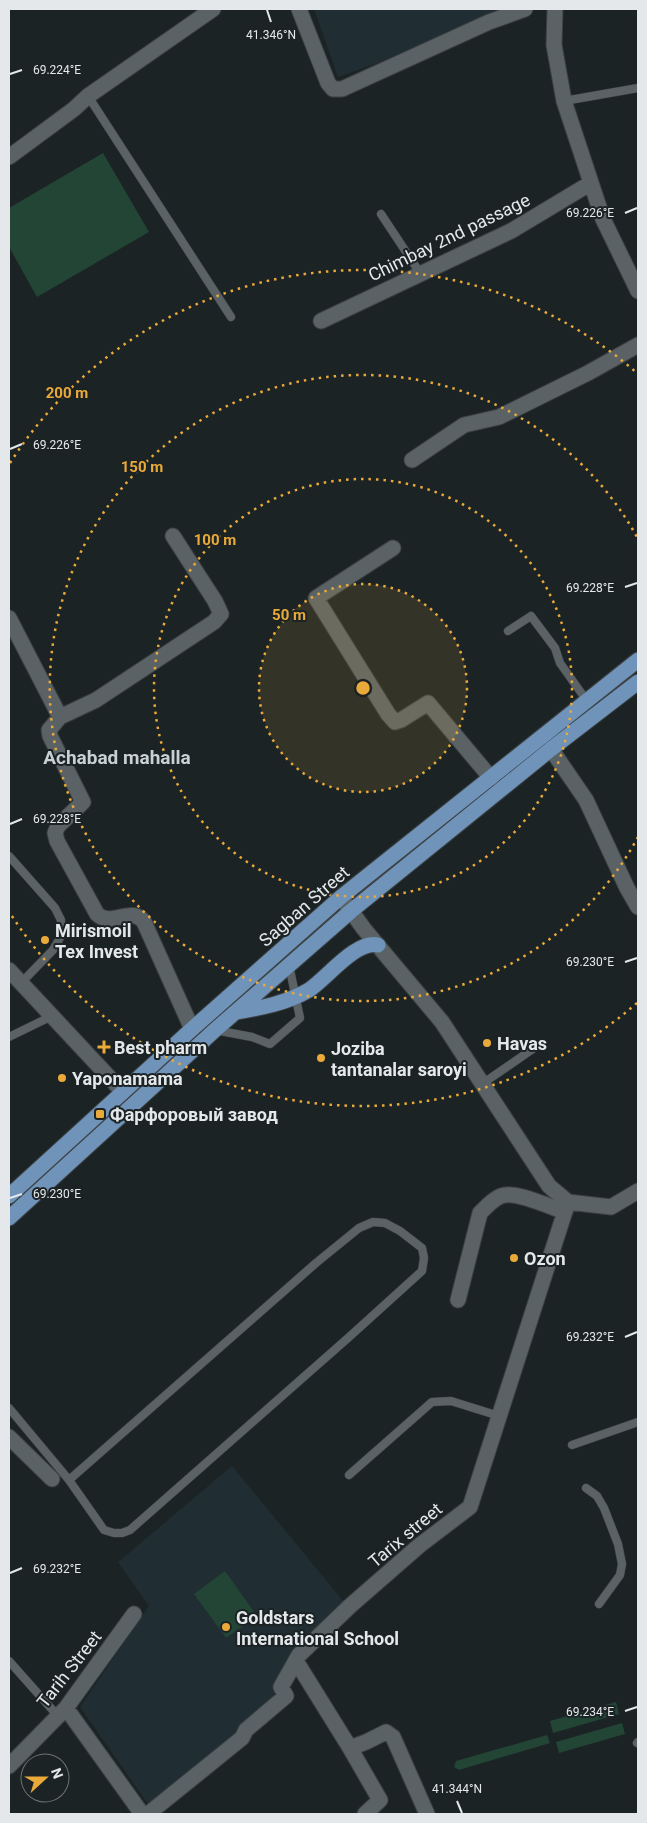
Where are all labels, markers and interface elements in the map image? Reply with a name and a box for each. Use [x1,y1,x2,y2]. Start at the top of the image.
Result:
text: 41.346°N [246,28,296,42]
text: 69.224°E [33,63,81,77]
street label: Chimbay 2nd passage [365,189,533,285]
text: 69.226°E [566,206,614,220]
text: 200 m [46,384,88,402]
text: 69.226°E [33,438,81,452]
text: 150 m [121,458,163,476]
text: 100 m [194,531,236,549]
text: 69.228°E [566,581,614,595]
text: 50 m [272,606,306,624]
centre of rings [354,679,372,697]
district label: Achabad mahalla [43,746,191,769]
text: 69.228°E [33,812,81,826]
street label: Sagban Street [255,861,353,951]
place label: Mirismoil Tex Invest [55,920,138,962]
marker: Mirismoil Tex Invest [39,934,51,946]
text: 69.230°E [566,955,614,969]
place label: Havas [497,1033,547,1054]
place label: Best pharm [114,1037,207,1058]
marker: Havas [481,1037,493,1049]
place label: Joziba tantanalar saroyi [331,1038,467,1080]
marker: Best pharm [98,1041,110,1053]
marker: Joziba tantanalar saroyi [315,1052,327,1064]
place label: Yaponamama [72,1068,183,1089]
marker: Yaponamama [56,1072,68,1084]
place label: Фарфоровый завод [110,1104,278,1125]
marker: Фарфоровый завод [94,1108,106,1120]
text: 69.230°E [33,1187,81,1201]
place label: Ozon [524,1248,566,1269]
marker: Ozon [508,1252,520,1264]
text: 69.232°E [566,1330,614,1344]
street label: Tarix street [364,1498,446,1572]
text: 69.232°E [33,1562,81,1576]
place label: Goldstars International School [236,1607,399,1649]
marker: Goldstars International School [220,1621,232,1633]
street label: Tarih Street [32,1626,106,1712]
text: 69.234°E [566,1705,614,1719]
north arrow [20,1753,70,1803]
text: N [48,1766,66,1781]
text: 41.344°N [432,1782,482,1796]

